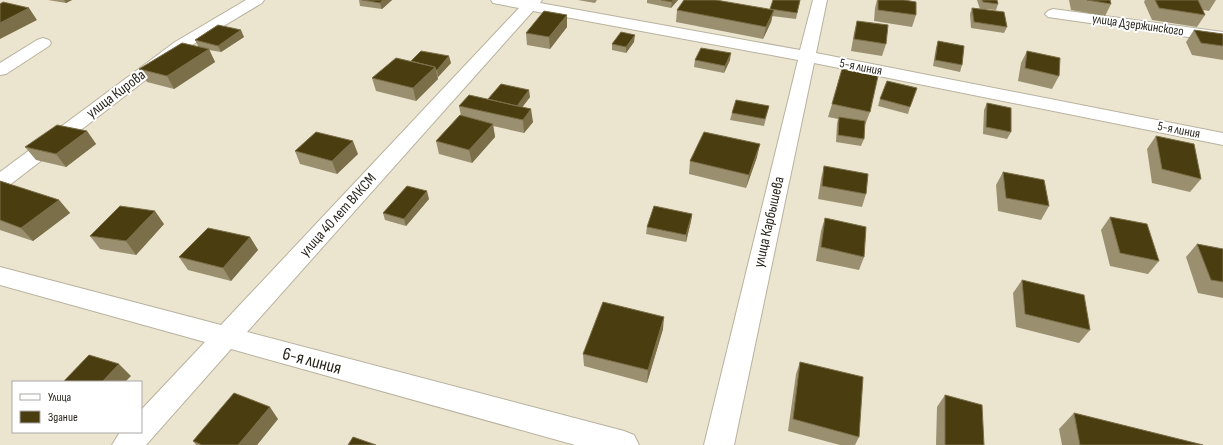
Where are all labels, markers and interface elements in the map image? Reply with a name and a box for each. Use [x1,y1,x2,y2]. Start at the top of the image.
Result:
street label: улица Дзержинского [1091,11,1185,39]
street label: 5-я линия [838,55,884,79]
street label: улица Кирова [83,65,149,122]
street label: 5-я линия [1156,118,1202,142]
street label: улица 40 лет ВЛКСМ [295,169,381,261]
street label: улица Карбышева [749,174,789,269]
street label: 6-я линия [280,343,344,379]
legend [12,381,142,433]
text: Улица [48,390,72,405]
text: Здание [48,410,78,425]

